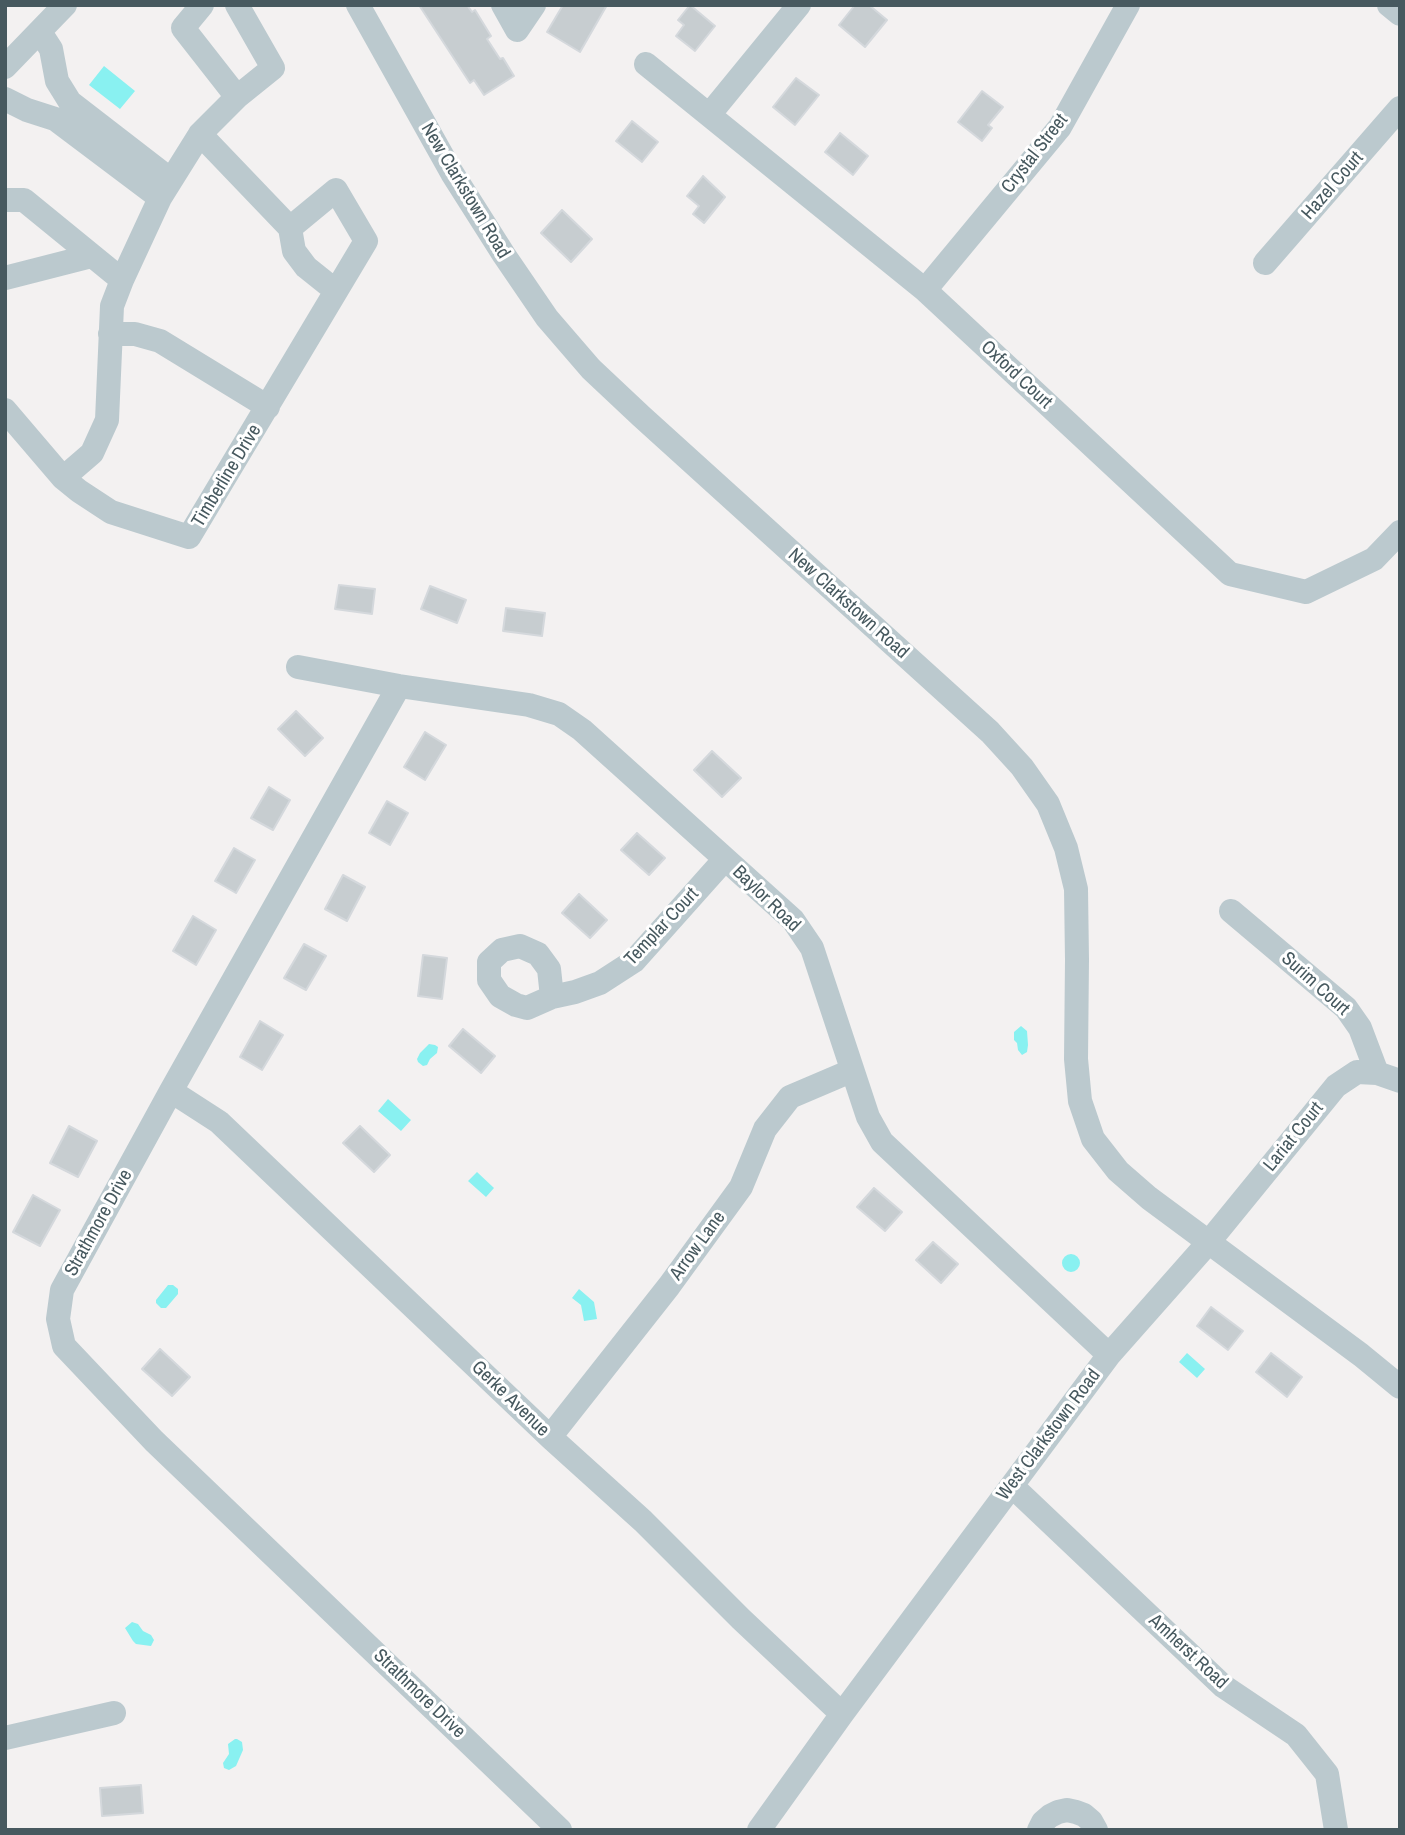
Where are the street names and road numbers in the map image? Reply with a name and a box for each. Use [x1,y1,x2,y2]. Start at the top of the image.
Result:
street label: Crystal Street [997,110,1073,198]
street label: New Clarkstown Road [416,119,514,263]
street label: Hazel Court [1297,147,1369,225]
street label: Oxford Court [976,336,1056,414]
street label: Timberline Drive [187,421,267,531]
street label: New Clarkstown Road [783,544,913,664]
street label: Baylor Road [727,861,805,937]
street label: Templar Court [620,883,704,971]
street label: Surim Court [1276,947,1354,1021]
street label: Lariat Court [1259,1098,1329,1176]
street label: Strathmore Drive [60,1166,138,1280]
street label: Arrow Lane [665,1207,731,1285]
street label: Gerke Avenue [466,1356,554,1442]
street label: West Clarkstown Road [992,1365,1106,1505]
street label: Amherst Road [1144,1610,1232,1694]
street label: Strathmore Drive [368,1645,470,1743]

